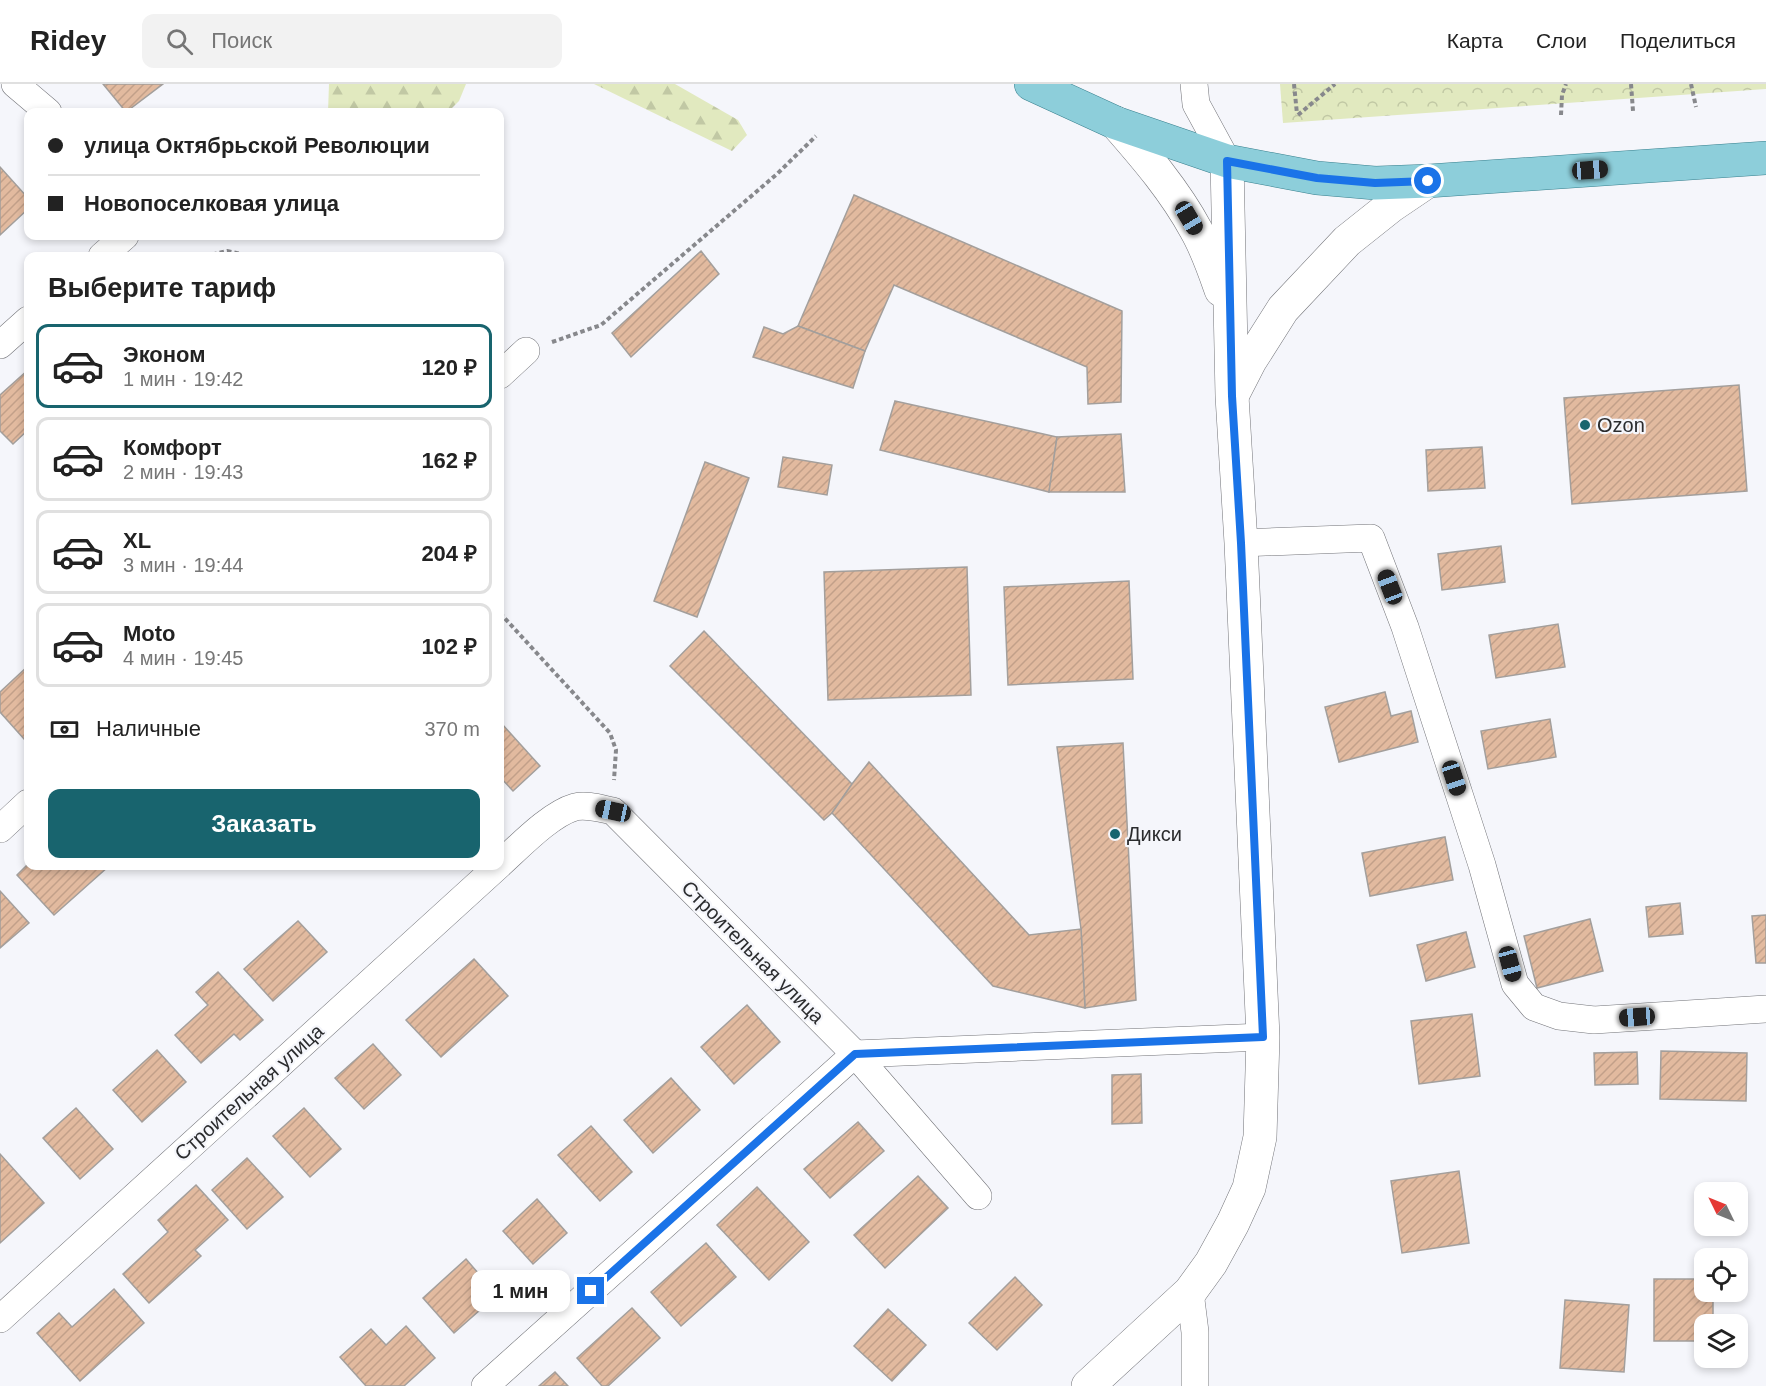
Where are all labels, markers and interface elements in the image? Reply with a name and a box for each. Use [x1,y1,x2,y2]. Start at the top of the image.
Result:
search box [142,14,562,68]
text: Ridey [30,25,106,56]
icon: search [163,25,196,58]
text: Поиск [211,28,272,53]
text: Карта [1447,29,1503,52]
text: Слои [1536,29,1587,52]
text: Поделиться [1620,29,1736,52]
text: улица Октябрьской Революции [84,133,430,158]
car [1571,160,1609,180]
route start [1414,167,1441,194]
text: Новопоселковая улица [84,191,339,216]
car [1172,198,1206,238]
text: Выберите тариф [48,273,276,303]
icon: car [51,339,105,393]
text: Эконом [123,342,206,367]
text: 120 ₽ [421,355,477,380]
text: 1 мин · 19:42 [123,368,243,390]
place label: Ozon [1597,414,1645,436]
marker: Ozon [1578,418,1592,432]
icon: car [51,432,105,486]
text: Комфорт [123,435,222,460]
text: 162 ₽ [421,448,477,473]
text: 2 мин · 19:43 [123,461,243,483]
icon: car [51,525,105,579]
text: XL [123,528,151,553]
text: 204 ₽ [421,541,477,566]
text: 3 мин · 19:44 [123,554,243,576]
car [1375,567,1405,607]
icon: car [51,618,105,672]
text: Moto [123,621,176,646]
text: 102 ₽ [421,634,477,659]
text: 4 мин · 19:45 [123,647,243,669]
icon: cash [48,713,81,746]
text: Наличные [96,716,201,741]
text: 370 m [424,718,480,740]
car [1440,758,1468,798]
button: Заказать [48,789,480,858]
car [594,798,632,824]
place label: Дикси [1127,823,1182,845]
marker: Дикси [1108,827,1122,841]
street label: Строительная улица [677,876,829,1028]
car [1497,944,1523,984]
car [1618,1007,1656,1027]
street label: Строительная улица [170,1019,328,1164]
north arrow [1694,1182,1748,1236]
map controls [1694,1182,1748,1368]
button: locate [1694,1248,1748,1302]
callout: 1 мин [471,1270,570,1312]
route end [577,1277,604,1304]
text: 1 мин [493,1280,548,1302]
button: layers [1694,1314,1748,1368]

